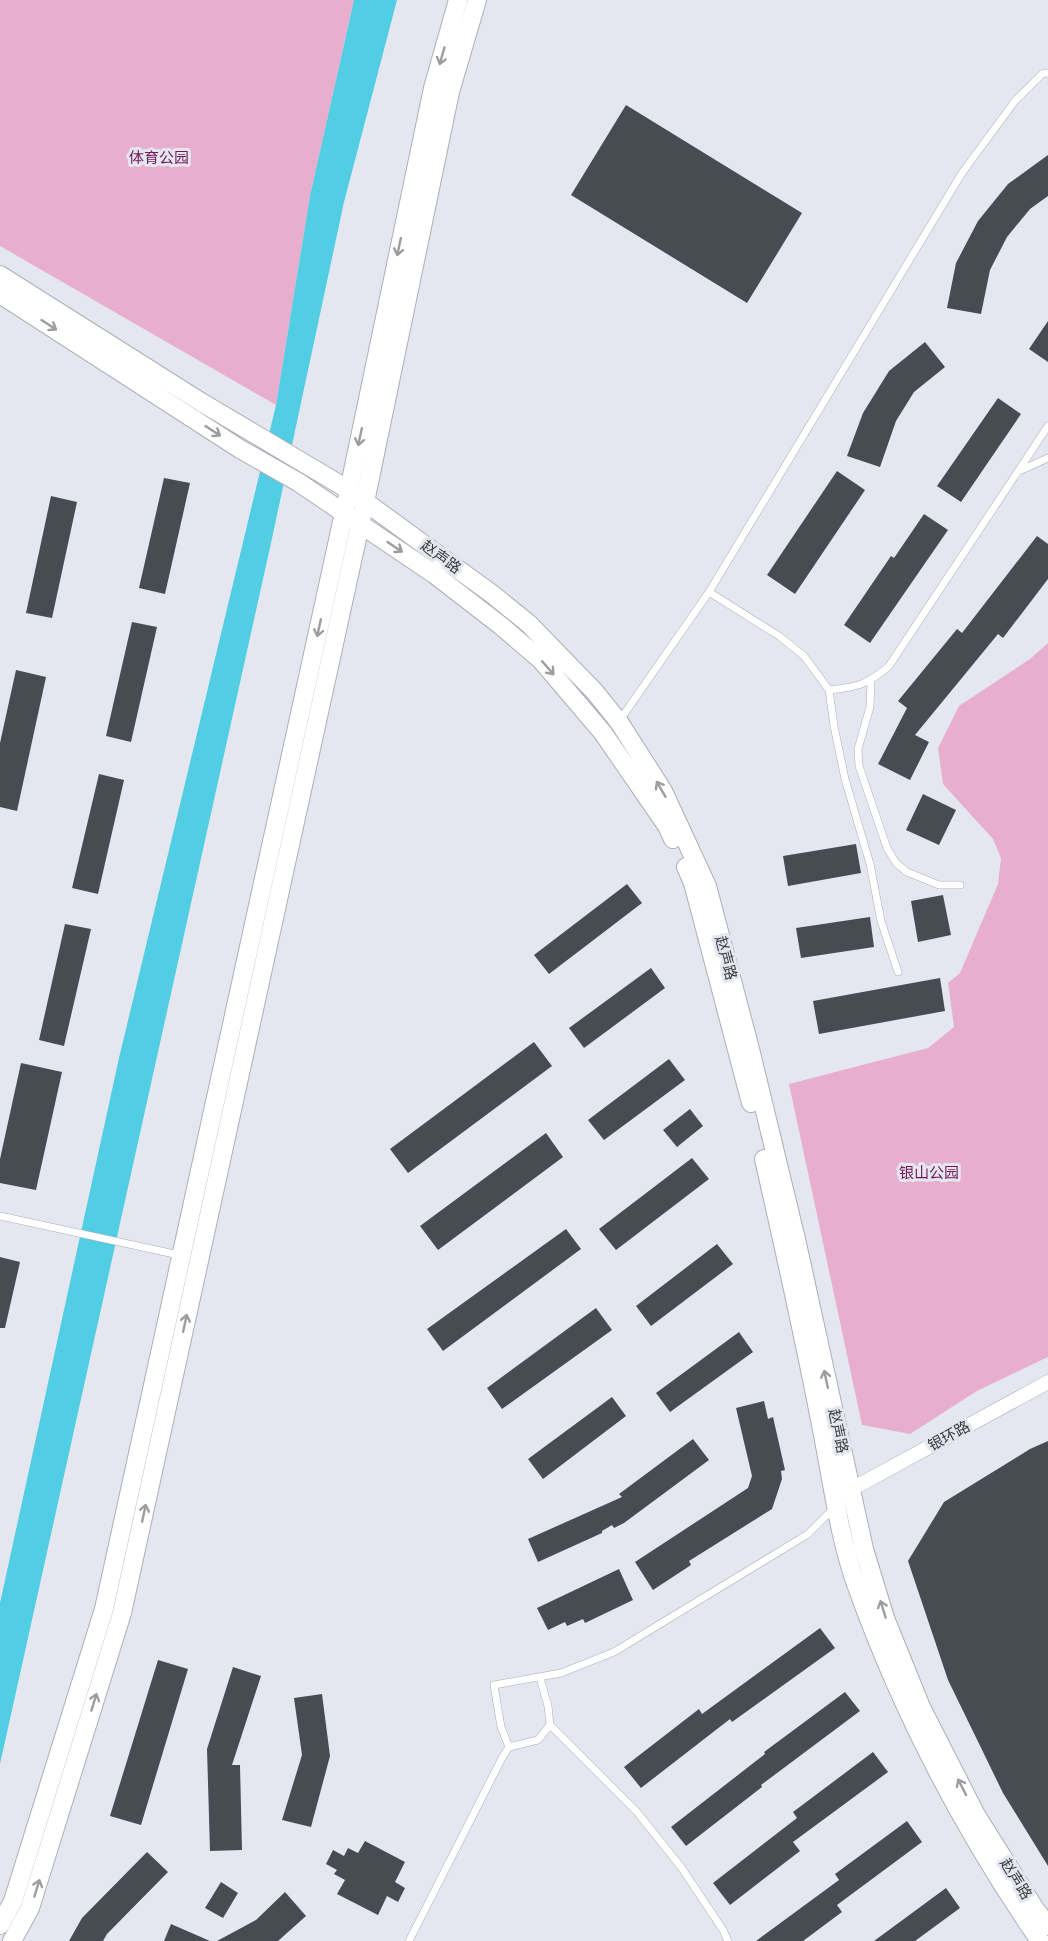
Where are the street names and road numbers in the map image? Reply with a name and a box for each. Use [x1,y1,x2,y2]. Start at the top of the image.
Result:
street label: 赵声路 [418,536,465,578]
street label: 赵声路 [711,934,741,982]
street label: 赵声路 [825,1407,852,1455]
street label: 银环路 [924,1416,973,1455]
street label: 赵声路 [996,1855,1036,1903]

